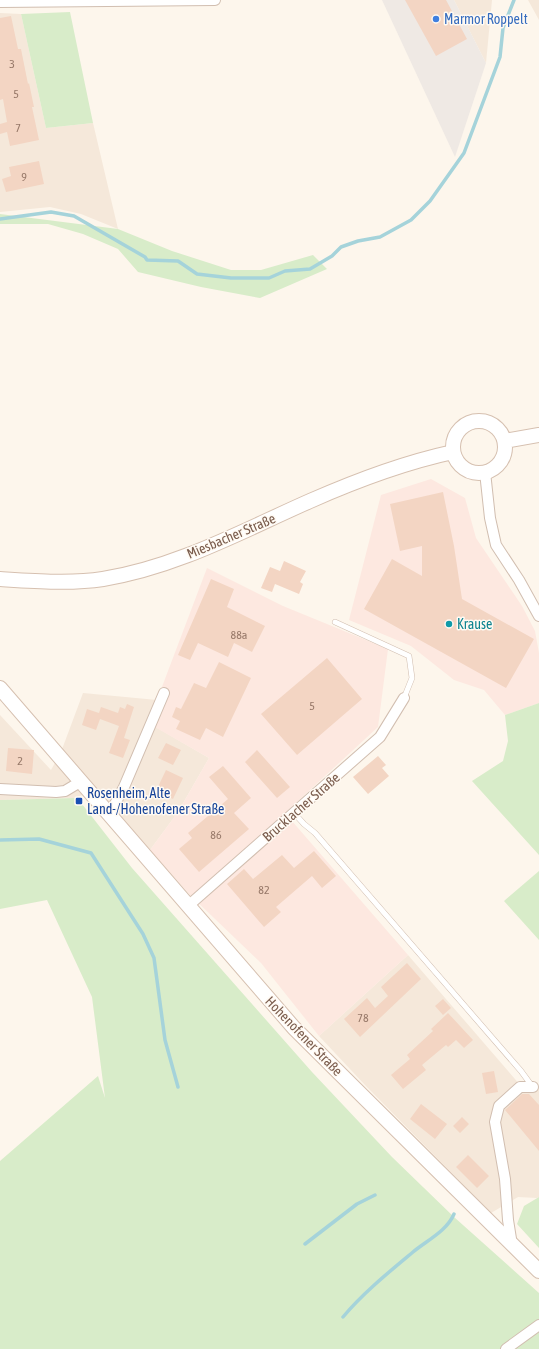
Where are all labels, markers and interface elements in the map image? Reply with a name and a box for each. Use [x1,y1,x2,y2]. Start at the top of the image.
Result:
place label: Marmor Roppelt [444,11,528,27]
marker: Marmor Roppelt [431,14,441,24]
house number: 3 [9,57,15,71]
house number: 5 [13,87,19,101]
house number: 7 [15,121,21,135]
house number: 9 [21,170,27,184]
street label: Miesbacher Straße [184,510,278,562]
place label: Krause [457,616,492,632]
marker: Krause [444,619,454,629]
house number: 88a [231,628,247,642]
house number: 5 [309,699,315,713]
house number: 2 [17,754,23,768]
street label: Brucklacher Straße [259,769,343,845]
place label: Rosenheim, Alte Land-/Hohenofener Straße [87,785,224,817]
marker: Rosenheim, Alte Land-/Hohenofener Straße [74,796,84,806]
house number: 86 [210,828,222,842]
house number: 82 [258,883,270,897]
street label: Hohenofener Straße [262,993,346,1079]
house number: 78 [357,1011,369,1025]

